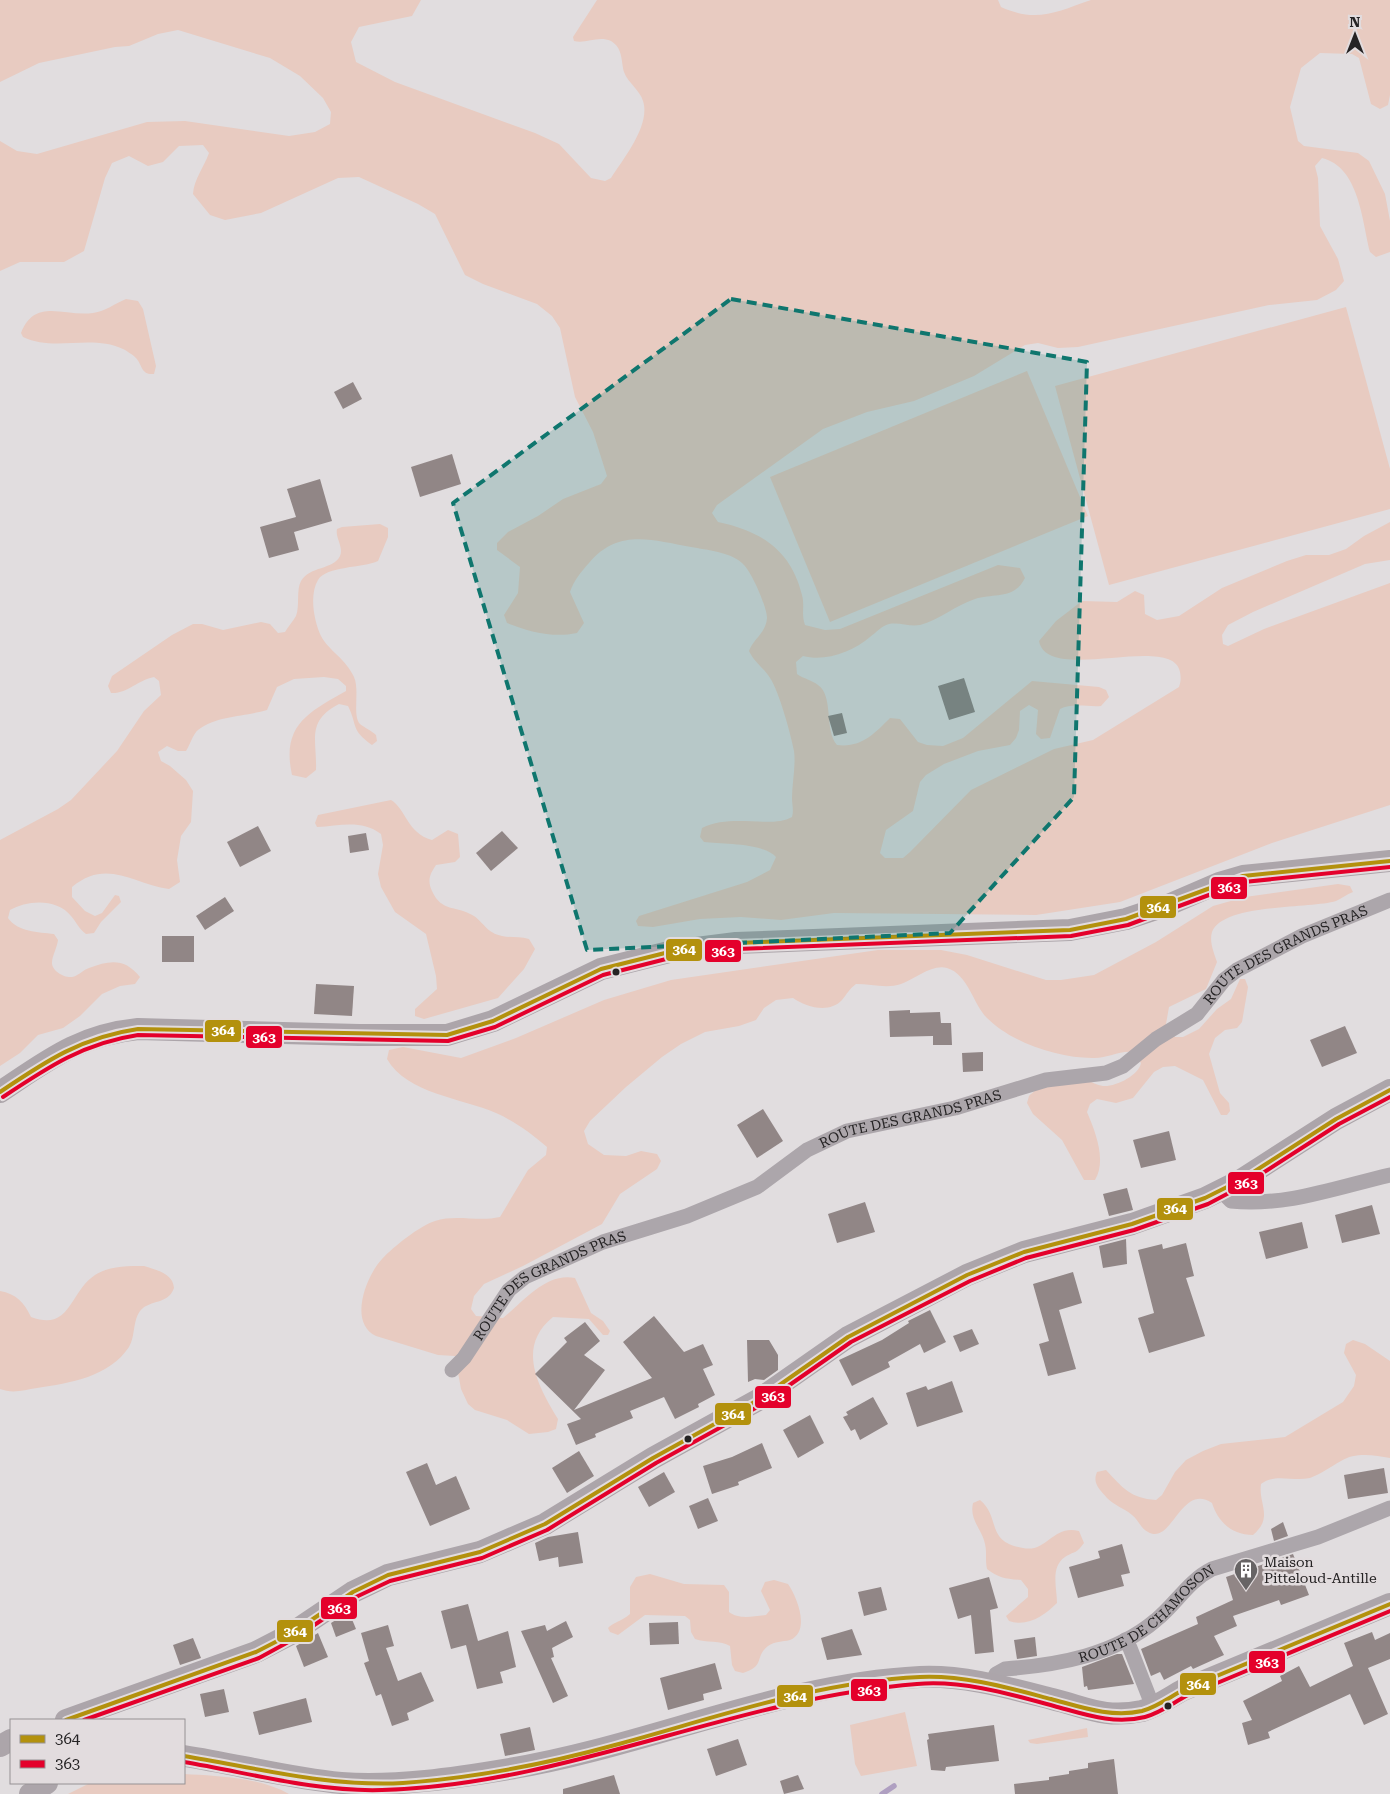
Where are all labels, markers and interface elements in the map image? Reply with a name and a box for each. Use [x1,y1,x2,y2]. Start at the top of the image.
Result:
north arrow [1330,10,1380,60]
text: N [1350,14,1361,30]
line badge: 363 [1210,876,1248,900]
text: 363 [1217,879,1241,895]
line badge: 364 [1139,895,1177,919]
text: 364 [1146,899,1170,915]
street label: ROUTE DES GRANDS PRAS [1200,902,1370,1007]
line badge: 364 [665,938,703,962]
line badge: 363 [704,939,742,963]
text: 364 [672,941,696,957]
text: 363 [711,943,735,959]
unlabelled marker [611,967,621,977]
line badge: 364 [204,1019,242,1043]
text: 364 [211,1022,235,1038]
line badge: 363 [245,1025,283,1049]
text: 363 [252,1029,276,1045]
street label: ROUTE DES GRANDS PRAS [816,1086,1003,1151]
line badge: 363 [1227,1171,1265,1195]
text: 363 [1234,1175,1258,1191]
line badge: 364 [1156,1197,1194,1221]
text: 364 [1163,1200,1187,1216]
street label: ROUTE DES GRANDS PRAS [470,1227,628,1343]
line badge: 363 [754,1385,792,1409]
text: 363 [761,1388,785,1404]
line badge: 364 [714,1402,752,1426]
text: 364 [721,1406,745,1422]
unlabelled marker [683,1434,693,1444]
place label: Maison Pitteloud-Antille [1264,1554,1377,1586]
building icon: Maison Pitteloud-Antille [1233,1557,1259,1591]
street label: ROUTE DE CHAMOSON [1077,1561,1217,1666]
line badge: 363 [320,1596,358,1620]
text: 363 [327,1600,351,1616]
line badge: 364 [276,1619,314,1643]
text: 364 [283,1623,307,1639]
line badge: 363 [1248,1650,1286,1674]
text: 363 [1255,1654,1279,1670]
line badge: 364 [1179,1672,1217,1696]
text: 364 [1186,1676,1210,1692]
line badge: 363 [850,1678,888,1702]
text: 363 [857,1682,881,1698]
line badge: 364 [776,1684,814,1708]
text: 364 [783,1688,807,1704]
unlabelled marker [1163,1701,1173,1711]
legend [10,1719,185,1784]
text: 364 [55,1730,81,1748]
text: 363 [55,1755,80,1773]

